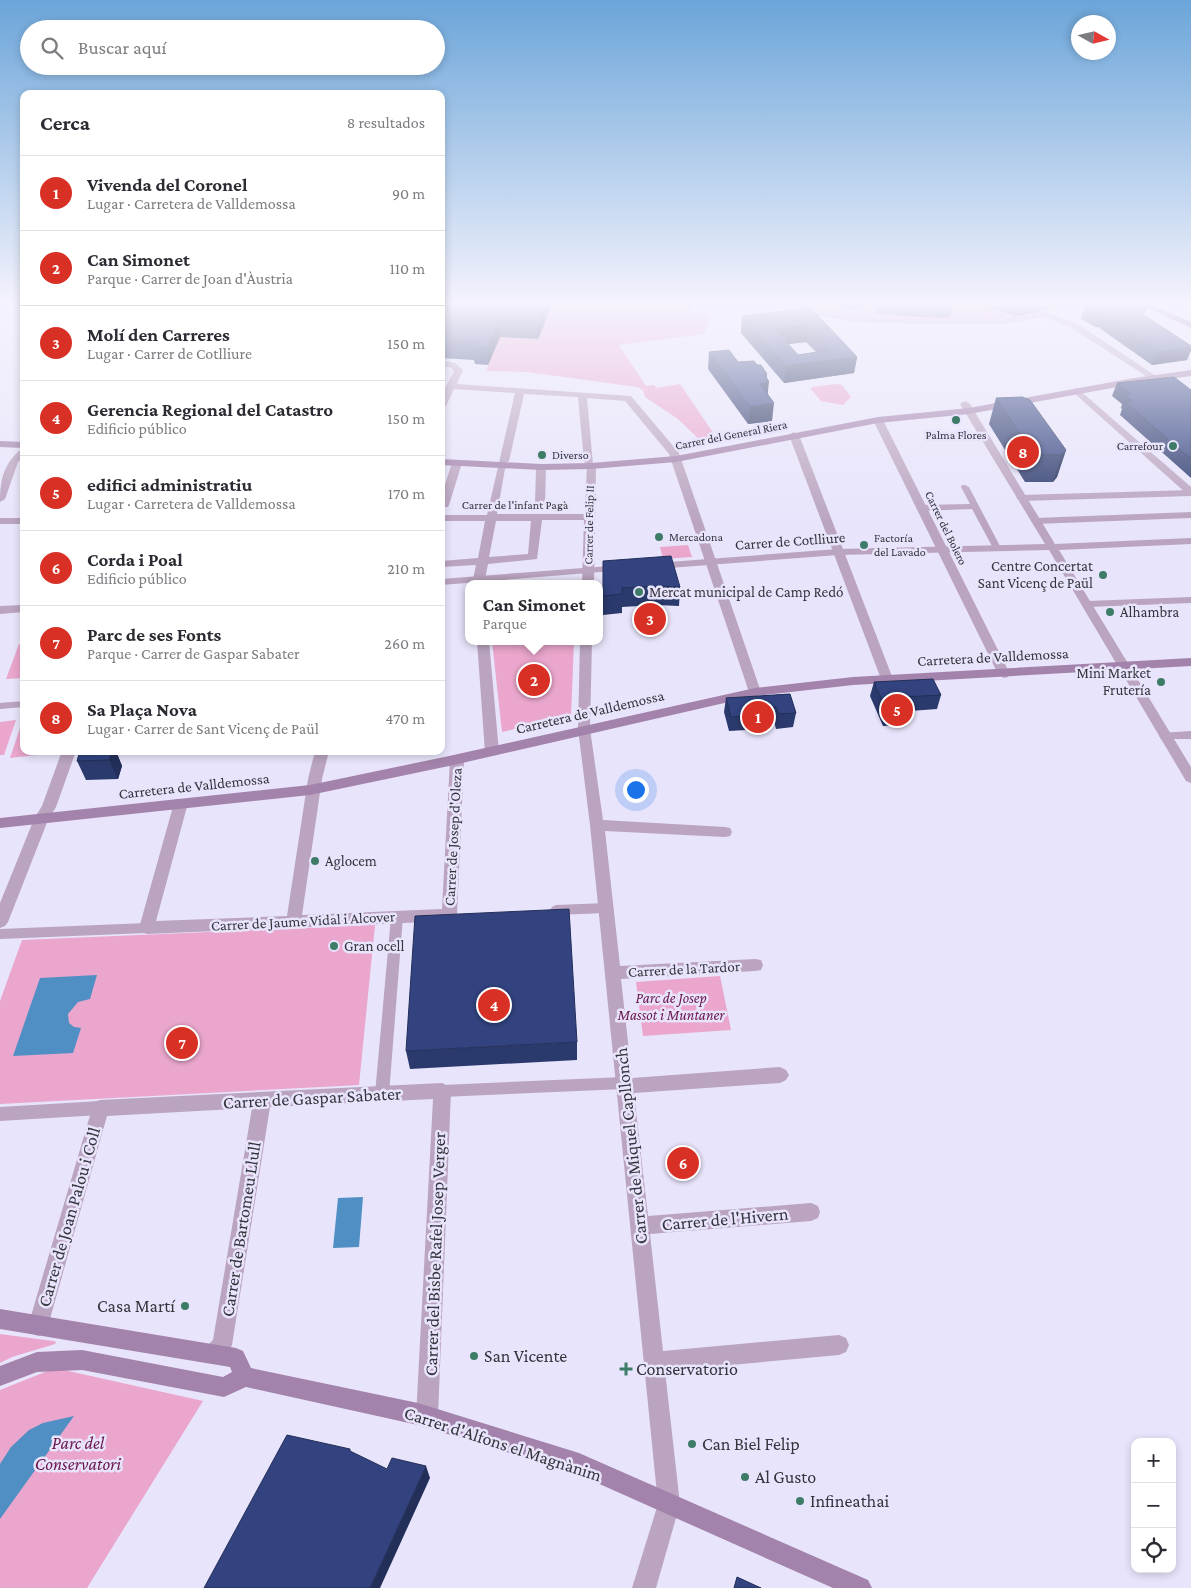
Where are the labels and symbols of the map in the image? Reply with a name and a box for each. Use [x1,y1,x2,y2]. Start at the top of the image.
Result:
north arrow [1071,15,1116,60]
marker: Palma Flores [950,414,962,426]
street label: Carrer del General Riera [674,417,789,453]
place label: Palma Flores [925,428,987,442]
pin: 8 [1007,433,1039,471]
place label: Carrefour [1117,439,1164,453]
marker: Carrefour [1167,440,1179,452]
place label: Diverso [552,448,589,462]
marker: Diverso [536,449,548,461]
street label: Carrer de Felip II [581,485,597,565]
street label: Carrer del Bolero [922,489,970,567]
street label: Carrer de l'infant Pagà [462,498,569,512]
street label: Carrer de Cotlliure [734,529,846,553]
place label: Mercadona [669,530,723,544]
marker: Mercadona [653,531,665,543]
place label: Factoría del Lavado [874,531,926,559]
marker: Factoría del Lavado [858,539,870,551]
place label: Centre Concertat Sant Vicenç de Paül [978,558,1094,592]
marker: Centre Concertat Sant Vicenç de Paül [1097,569,1109,581]
place label: Mercat municipal de Camp Redó [649,584,844,601]
marker: Mercat municipal de Camp Redó [633,586,645,598]
pin: 3 [634,600,666,638]
place label: Alhambra [1120,604,1179,620]
marker: Alhambra [1104,606,1116,618]
street label: Carretera de Valldemossa [917,645,1069,669]
pin: 2 [518,661,550,699]
place label: Mini Market Frutería [1077,665,1152,698]
marker: Mini Market Frutería [1155,676,1167,688]
street label: Carretera de Valldemossa [514,687,666,737]
pin: 5 [881,691,913,729]
pin: 1 [742,698,774,736]
street label: Carrer de Josep d'Oleza [441,767,466,907]
street label: Carretera de Valldemossa [118,770,270,802]
your location [623,777,649,803]
place label: Aglocem [325,853,377,870]
marker: Aglocem [309,855,321,867]
street label: Carrer de Jaume Vidal i Alcover [211,908,396,935]
place label: Gran ocell [344,938,404,954]
marker: Gran ocell [328,940,340,952]
street label: Carrer de la Tardor [628,958,741,980]
pin: 4 [478,986,510,1024]
park label: Parc de Josep Massot i Muntaner [617,990,725,1023]
pin: 7 [166,1024,198,1062]
street label: Carrer de Miquel Capllonch [611,1046,651,1245]
street label: Carrer de Gaspar Sabater [222,1083,402,1113]
street label: Carrer de Joan Palou i Coll [34,1125,104,1309]
street label: Carrer del Bisbe Rafel Josep Verger [421,1131,449,1376]
street label: Carrer de Bartomeu Llull [217,1140,265,1318]
pin: 6 [667,1144,699,1182]
street label: Carrer de l'Hivern [661,1203,790,1235]
place label: Casa Martí [97,1296,176,1316]
marker: Casa Martí [179,1300,191,1312]
place label: San Vicente [484,1346,567,1366]
marker: San Vicente [468,1350,480,1362]
place label: Conservatorio [636,1359,738,1379]
marker: Conservatorio [620,1363,632,1375]
street label: Carrer d'Alfons el Magnànim [402,1403,605,1486]
park label: Parc del Conservatori [35,1433,121,1474]
place label: Can Biel Felip [702,1434,800,1454]
marker: Can Biel Felip [686,1438,698,1450]
place label: Al Gusto [755,1467,816,1487]
marker: Al Gusto [739,1471,751,1483]
place label: Infineathai [810,1491,890,1511]
marker: Infineathai [794,1495,806,1507]

